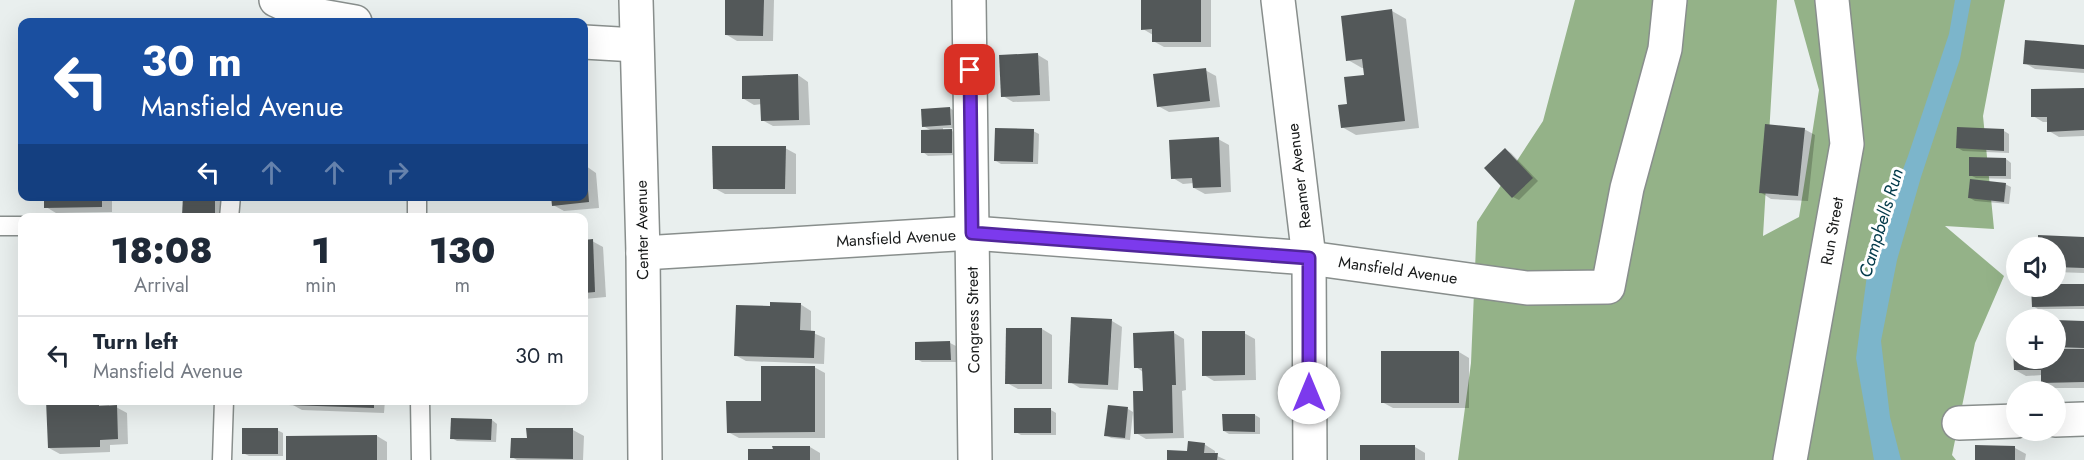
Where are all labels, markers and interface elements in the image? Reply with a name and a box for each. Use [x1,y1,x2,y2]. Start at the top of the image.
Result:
text: 30 m [141,31,242,92]
icon: left [42,42,120,120]
pin [944,44,995,95]
icon: arrive [953,53,986,86]
text: Mansfield Avenue [141,87,343,126]
street label: Reamer Avenue [1281,122,1317,230]
icon: left [192,156,225,189]
icon: ahead [255,156,288,189]
icon: ahead [318,156,351,189]
icon: right [381,156,414,189]
water label: Campbells Run [1852,165,1910,281]
street label: Center Avenue [630,180,654,280]
street label: Run Street [1815,195,1849,267]
street label: Mansfield Avenue [836,223,956,253]
text: 18:08 [110,224,213,276]
text: 1 [311,224,330,276]
text: 130 [429,224,496,276]
map controls [2006,237,2066,441]
button: sound [2006,237,2066,297]
street label: Mansfield Avenue [1337,250,1459,290]
street label: Congress Street [961,266,985,373]
text: Arrival [134,271,189,300]
text: min [305,271,336,300]
text: m [454,271,470,300]
button: + [2006,309,2066,369]
text: Turn left [93,325,178,357]
icon: left [42,339,75,372]
text: 30 m [515,339,564,371]
text: Mansfield Avenue [93,357,243,386]
position arrow [1277,361,1341,425]
button: − [2006,381,2066,441]

